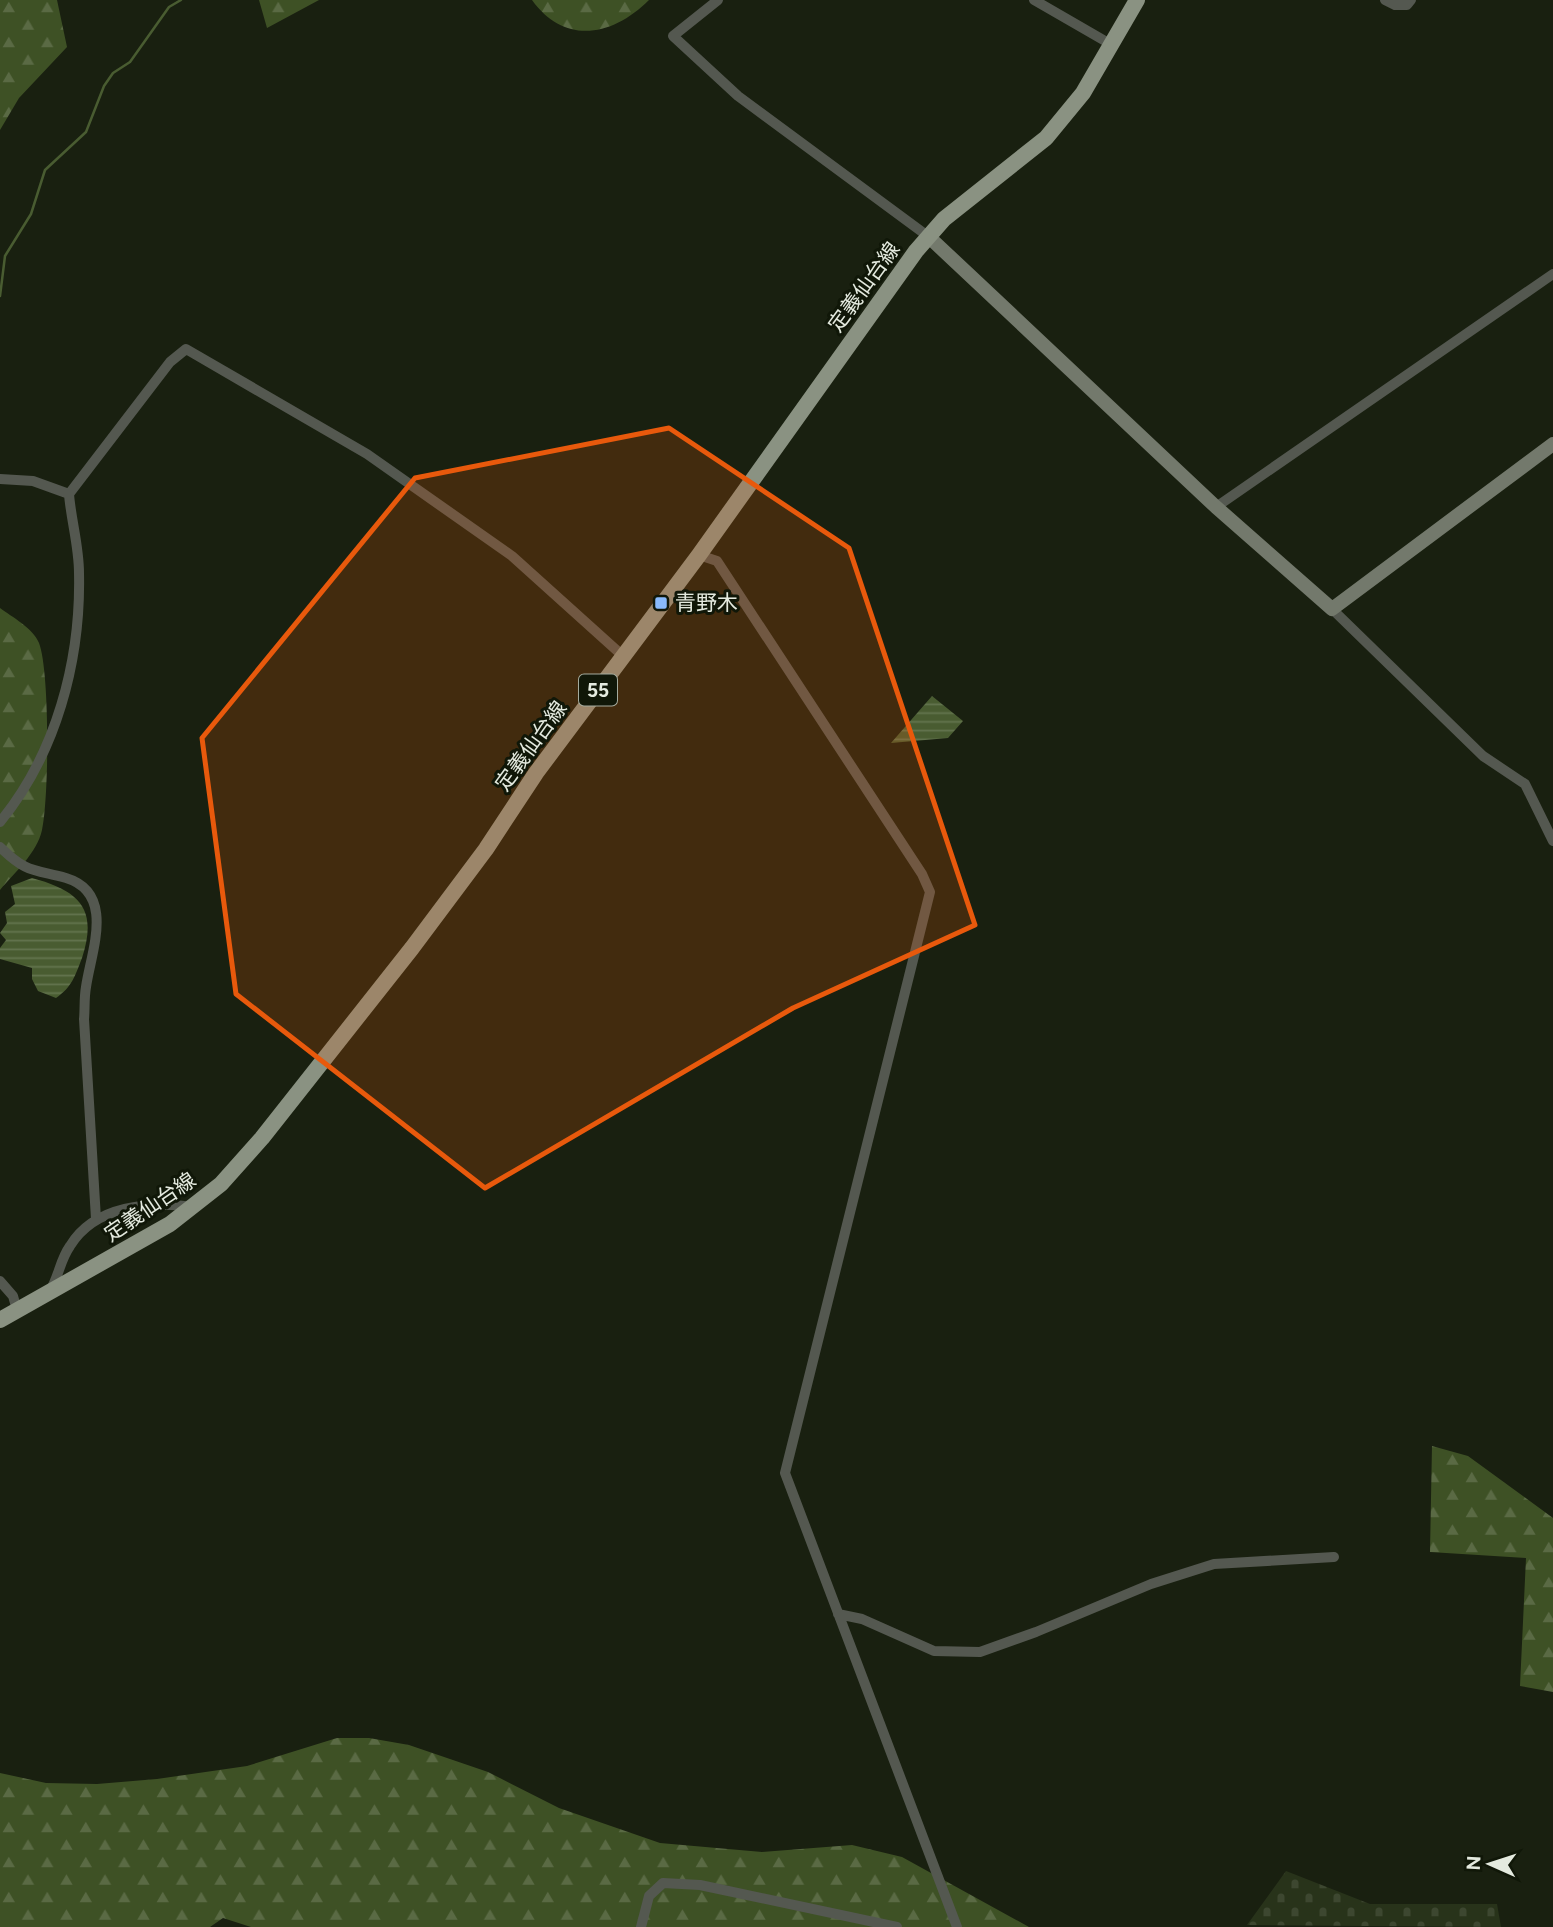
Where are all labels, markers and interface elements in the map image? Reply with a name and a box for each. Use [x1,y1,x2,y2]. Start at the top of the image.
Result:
street label: 定義仙台線 [823,237,905,337]
place label: 青野木 [675,590,738,615]
marker: 青野木 [653,595,669,611]
road number: 55 [579,674,617,706]
street label: 定義仙台線 [490,696,572,796]
street label: 定義仙台線 [99,1167,200,1246]
north arrow [1455,1829,1525,1899]
text: N [1462,1855,1485,1871]

